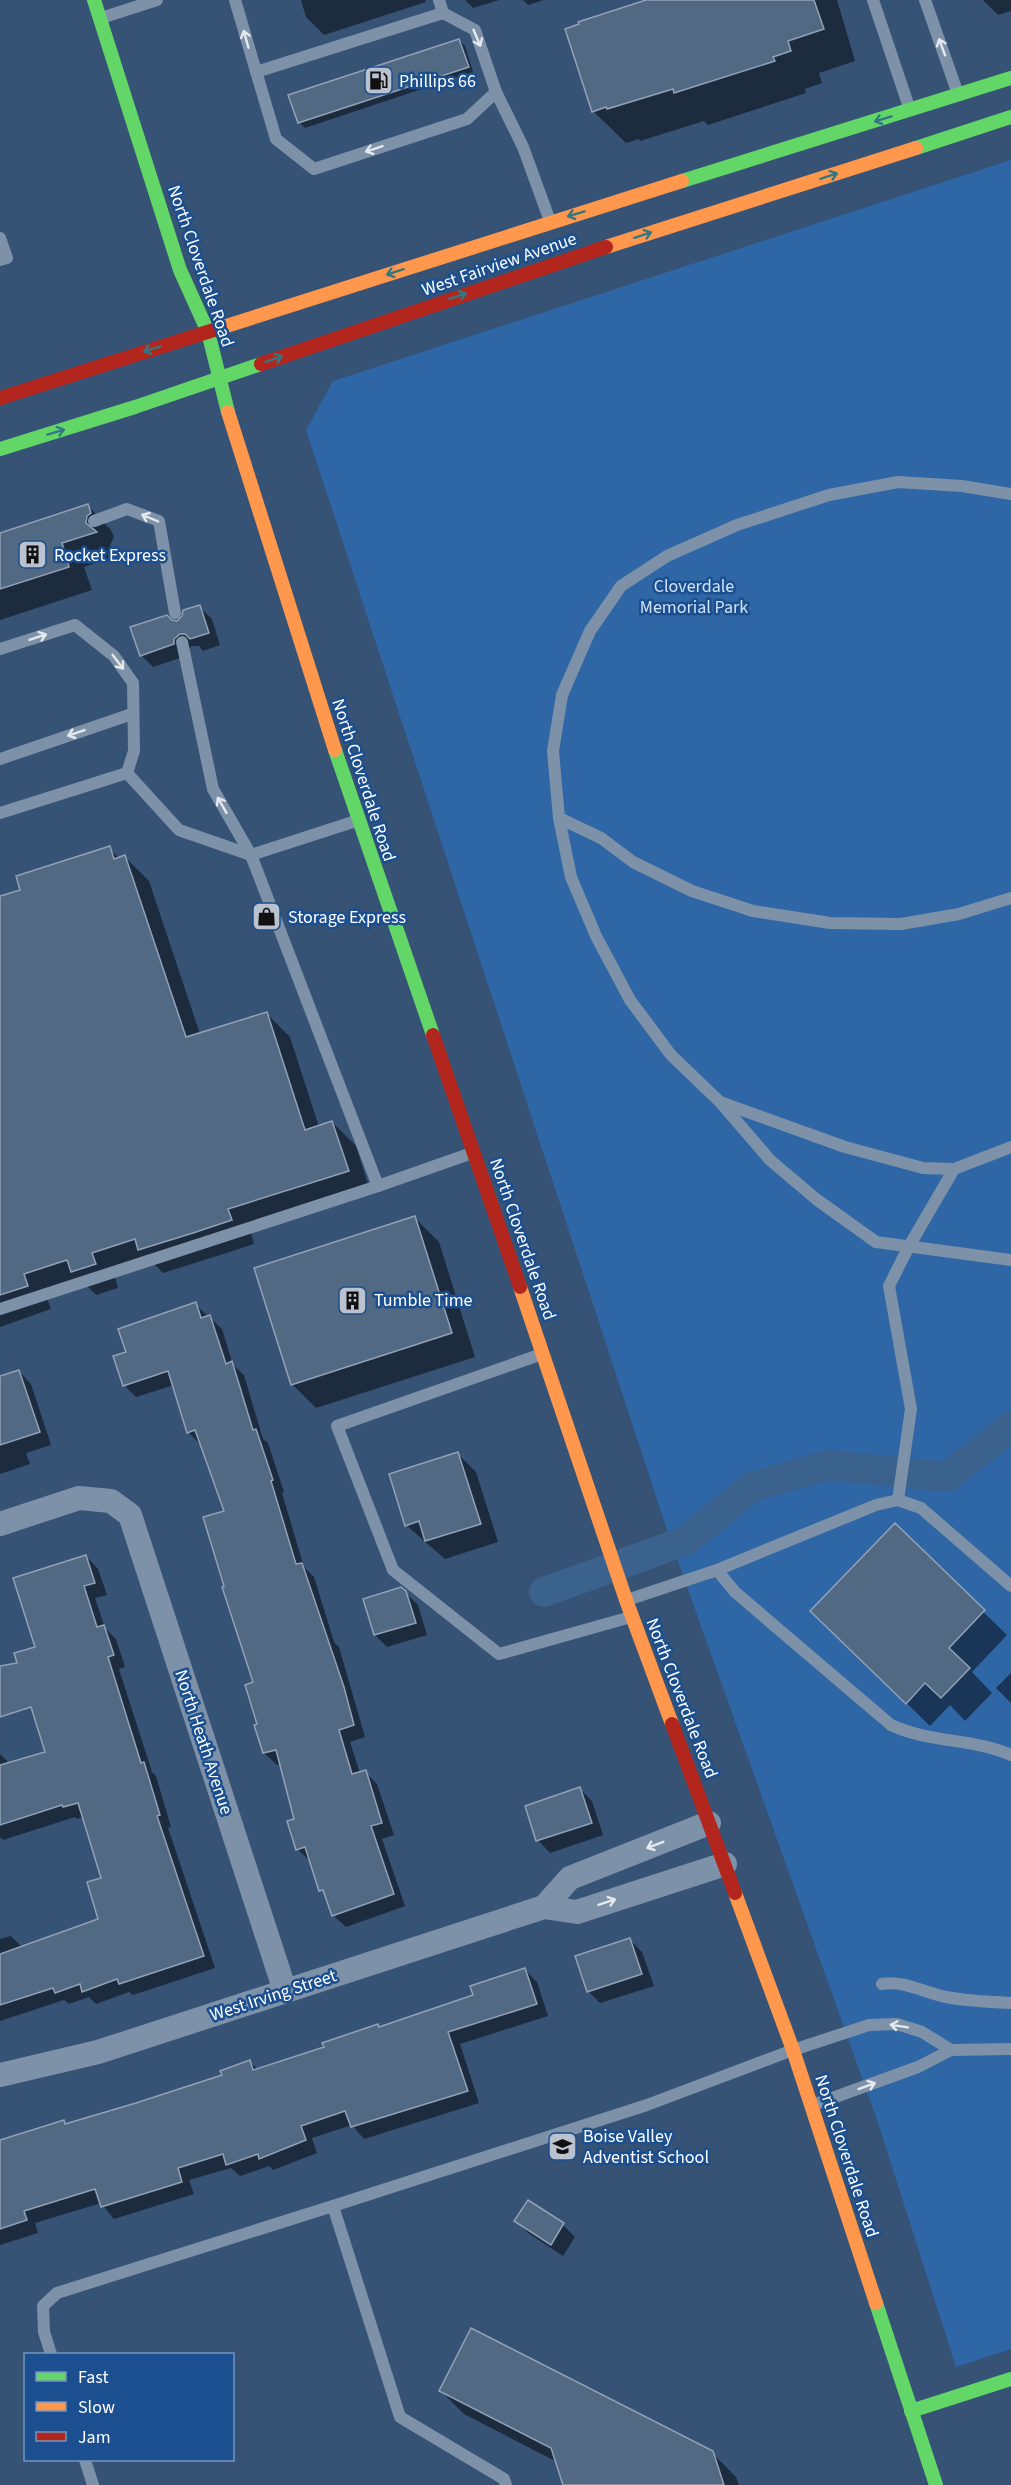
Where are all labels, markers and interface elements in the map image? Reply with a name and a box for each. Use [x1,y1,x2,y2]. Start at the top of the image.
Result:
one-way arrow [472,29,483,47]
one-way arrow [240,30,251,49]
one-way arrow [936,38,947,57]
fuel station icon: Phillips 66 [362,65,394,97]
place label: Phillips 66 [399,69,476,94]
one-way arrow [874,114,893,125]
one-way arrow [365,145,384,156]
one-way arrow [819,169,838,180]
street label: North Cloverdale Road [161,182,240,351]
one-way arrow [567,209,586,220]
street label: West Fairview Avenue [418,226,580,303]
one-way arrow [633,229,652,240]
one-way arrow [386,267,405,278]
one-way arrow [448,290,467,301]
one-way arrow [143,345,162,356]
one-way arrow [264,353,282,364]
one-way arrow [46,426,65,437]
one-way arrow [142,512,160,523]
building icon: Rocket Express [17,539,49,571]
place label: Rocket Express [54,543,166,568]
park label: Cloverdale Memorial Park [640,574,748,620]
one-way arrow [28,631,47,642]
one-way arrow [112,654,124,670]
street label: North Cloverdale Road [325,696,402,865]
one-way arrow [67,728,86,739]
one-way arrow [216,797,228,814]
shop icon: Storage Express [251,901,283,933]
place label: Storage Express [288,905,406,930]
street label: North Cloverdale Road [483,1155,562,1324]
building icon: Tumble Time [337,1284,369,1316]
place label: Tumble Time [374,1288,473,1313]
street label: North Cloverdale Road [639,1614,724,1782]
street label: North Heath Avenue [168,1666,239,1818]
one-way arrow [646,1840,665,1851]
one-way arrow [597,1896,616,1907]
street label: West Irving Street [207,1963,340,2028]
one-way arrow [890,2020,909,2031]
street label: North Cloverdale Road [808,2072,885,2241]
one-way arrow [857,2079,876,2090]
place label: Boise Valley Adventist School [583,2124,709,2170]
school or university icon: Boise Valley Adventist School [546,2130,578,2162]
legend [24,2353,234,2461]
text: Fast [78,2365,109,2390]
text: Slow [78,2395,115,2420]
text: Jam [78,2425,111,2450]

